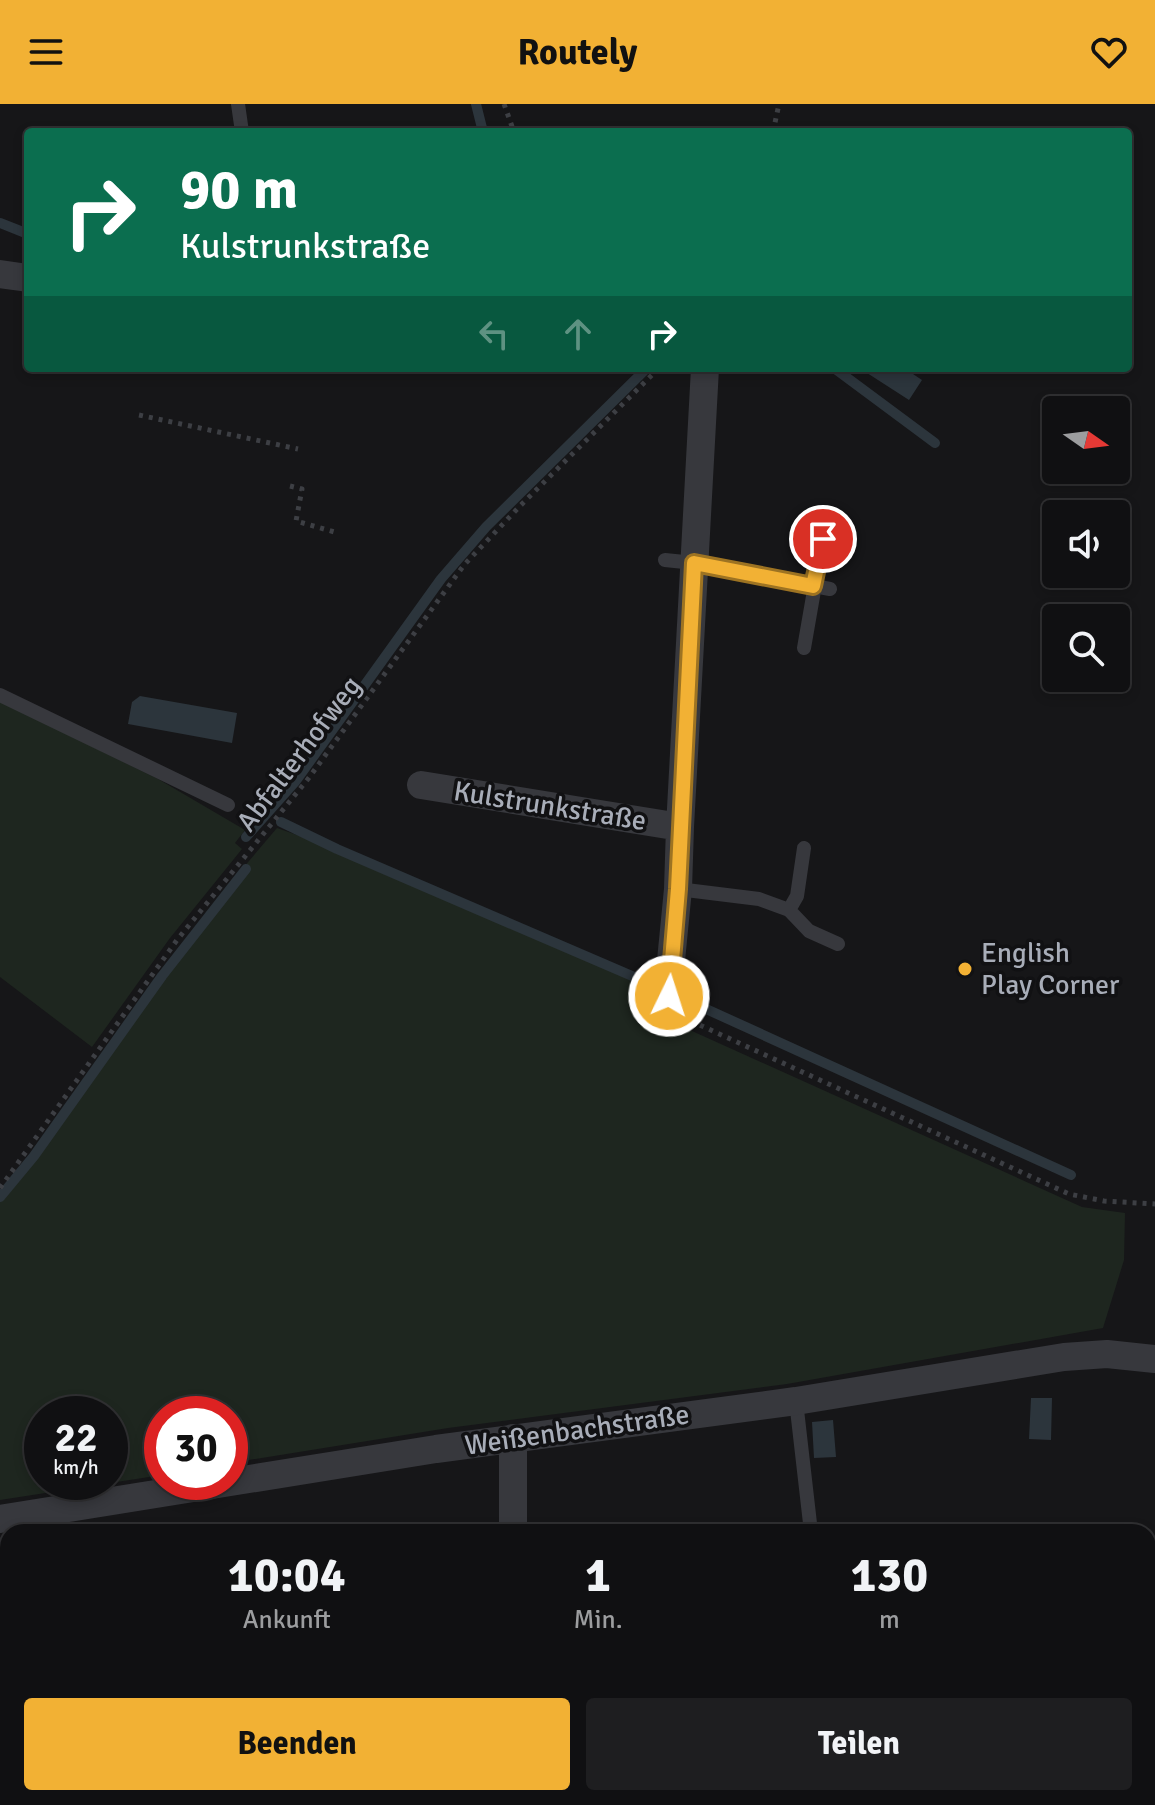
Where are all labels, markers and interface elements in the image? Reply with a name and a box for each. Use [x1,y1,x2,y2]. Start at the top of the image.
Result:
icon: menu [24,30,68,74]
text: Routely [518,30,637,75]
icon: heart [1087,30,1131,74]
text: 90 m [180,155,298,224]
icon: right [48,160,152,264]
text: Kulstrunkstraße [180,224,430,269]
icon: left [472,312,516,356]
icon: ahead [556,312,600,356]
icon: right [640,312,684,356]
north arrow [1042,396,1130,484]
map controls [1042,396,1130,692]
button: sound [1042,500,1130,588]
pin [789,505,857,573]
icon: arrive [801,517,845,561]
button: search [1042,604,1130,692]
street label: Abfalterhofweg [230,670,368,838]
street label: Kulstrunkstraße [451,774,649,838]
place label: English Play Corner [981,936,1120,1002]
position arrow [627,954,711,1038]
marker: English Play Corner [956,960,974,978]
speed limit sign: 30 [144,1396,248,1500]
street label: Weißenbachstraße [463,1397,691,1463]
text: 22 [54,1413,98,1463]
text: km/h [53,1455,99,1480]
text: 10:04 [228,1546,346,1605]
text: 1 [585,1546,611,1605]
text: 130 [850,1546,928,1605]
text: Ankunft [243,1604,331,1636]
text: Min. [573,1604,623,1636]
text: m [879,1604,900,1636]
button: Beenden [24,1698,570,1790]
button: Teilen [586,1698,1132,1790]

